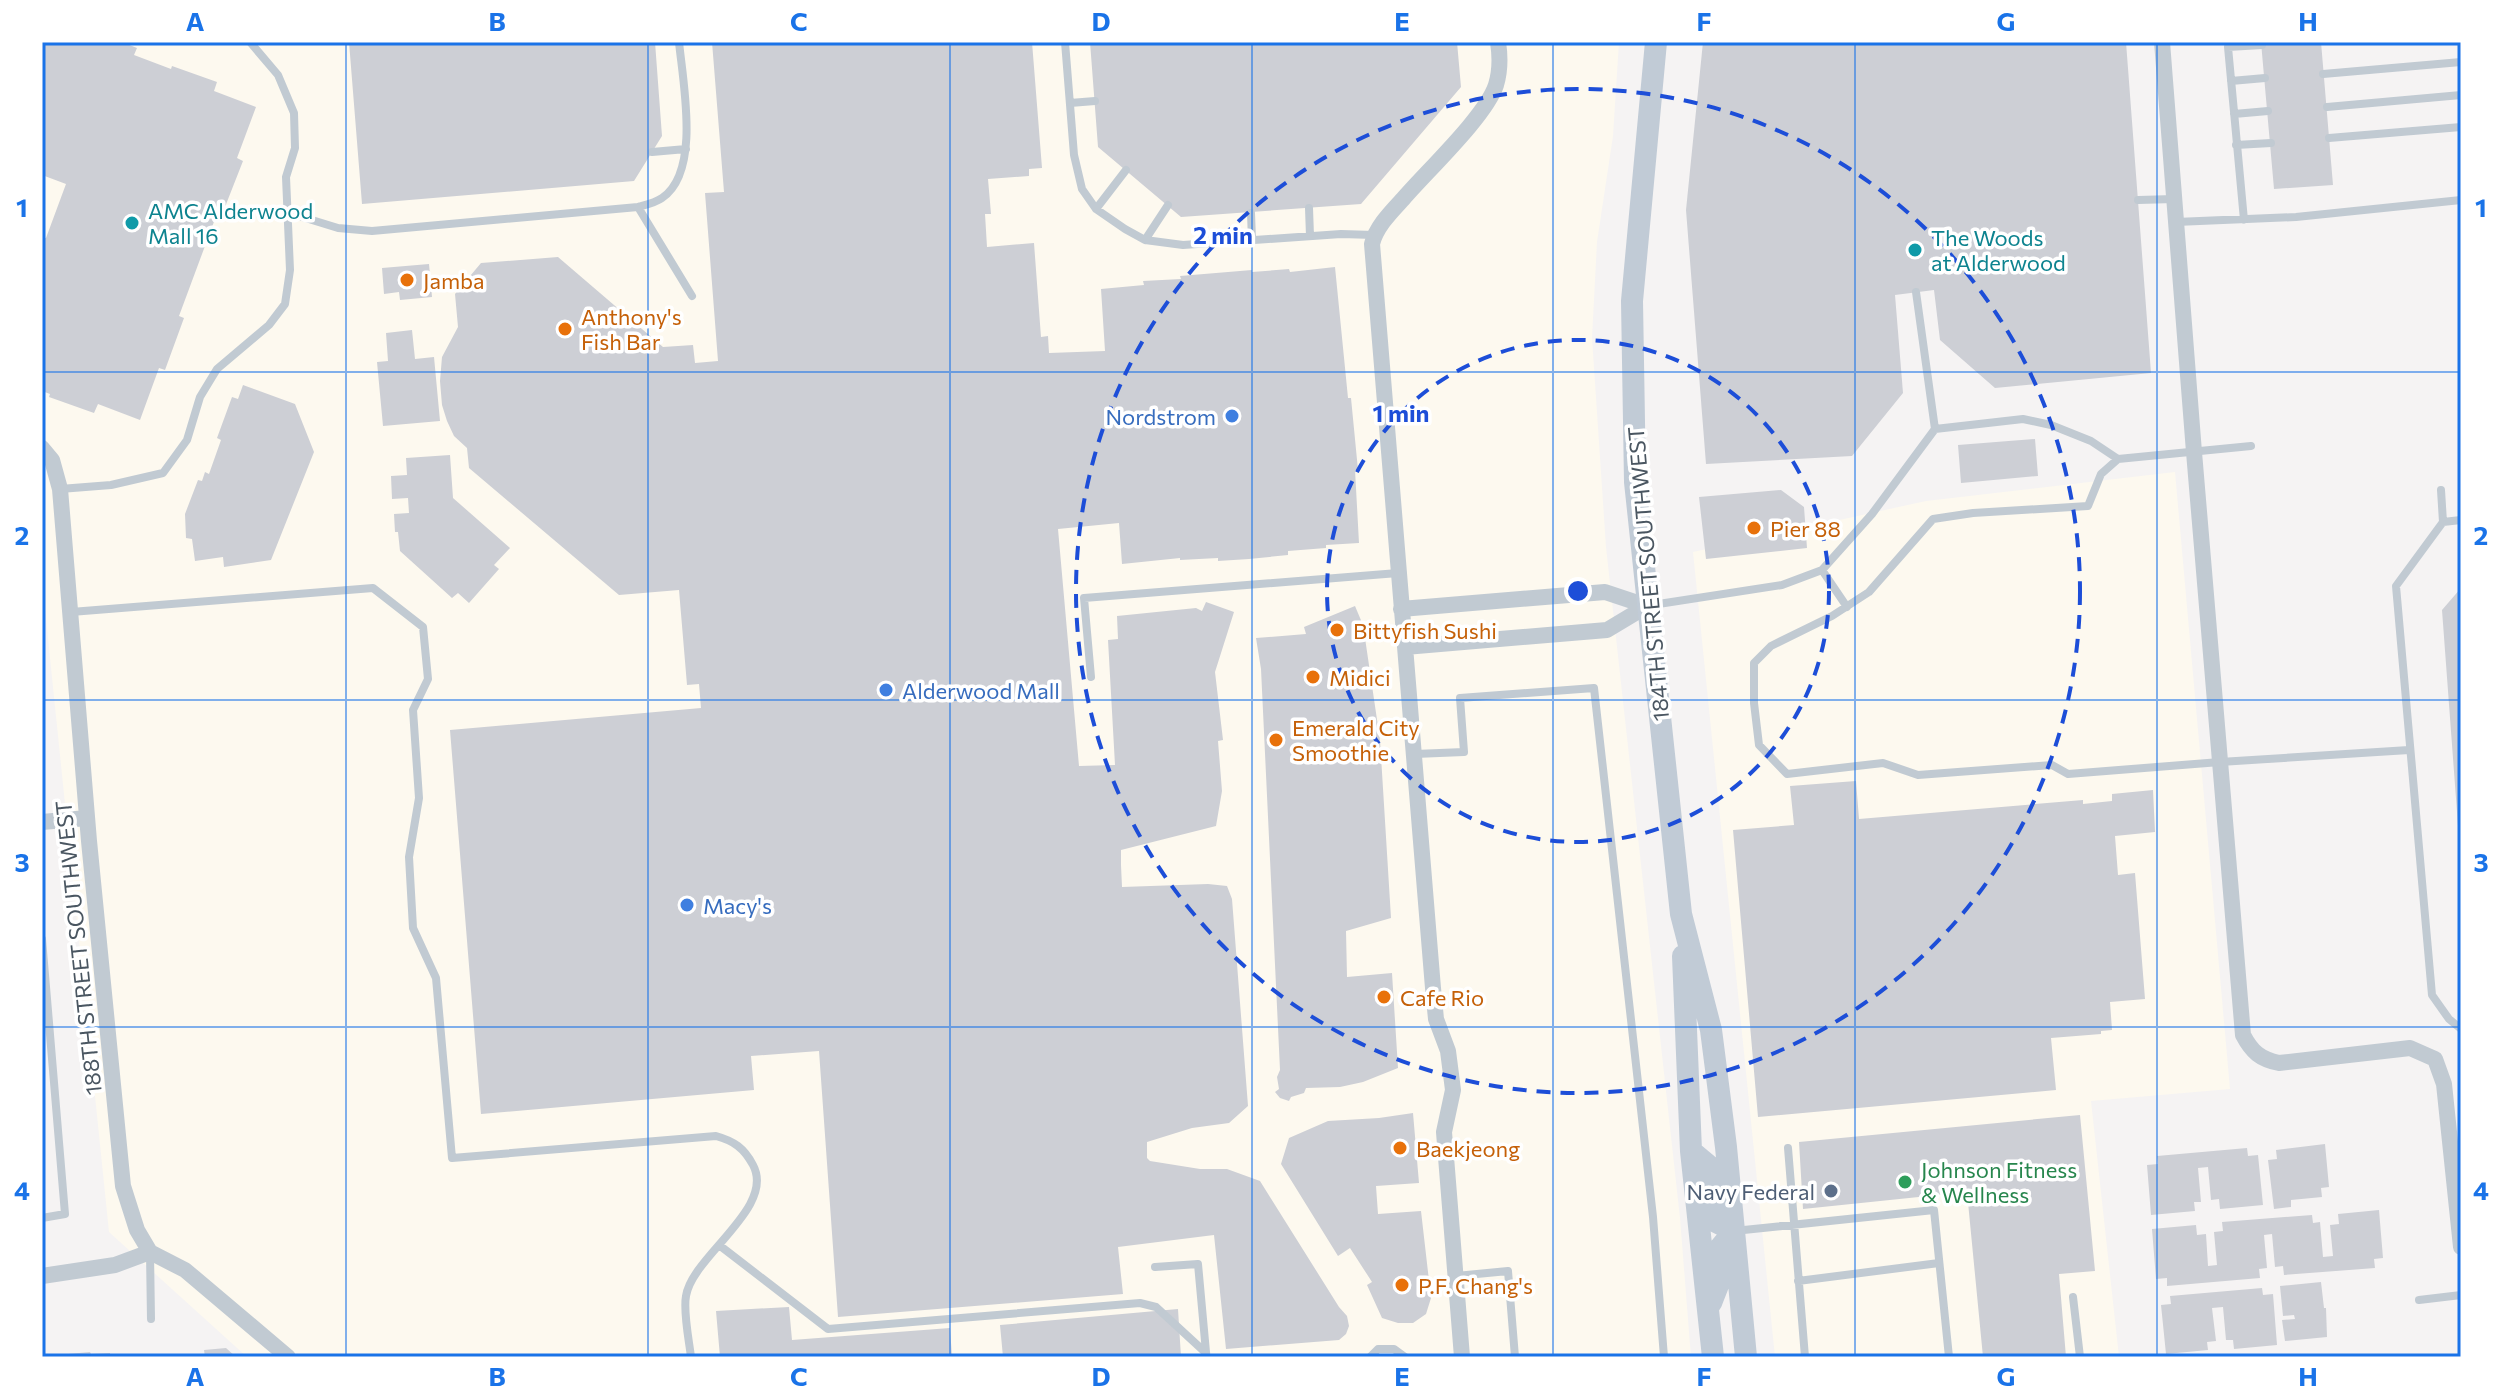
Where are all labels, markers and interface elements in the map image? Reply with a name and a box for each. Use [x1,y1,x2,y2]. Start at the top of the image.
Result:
text: A [186,5,205,36]
text: B [488,5,506,36]
text: C [790,5,808,36]
text: D [1091,5,1111,36]
text: E [1394,5,1410,36]
text: F [1696,5,1712,36]
text: G [1997,5,2015,36]
text: H [2298,5,2318,36]
text: 1 [16,191,28,222]
text: 1 [2475,191,2487,222]
place label: AMC Alderwood Mall 16 [148,197,313,249]
marker: AMC Alderwood Mall 16 [123,214,141,232]
text: 2 min [1193,220,1253,249]
place label: The Woods at Alderwood [1931,224,2066,276]
marker: The Woods at Alderwood [1906,241,1924,259]
place label: Jamba [423,267,485,294]
marker: Jamba [398,271,416,289]
place label: Anthony's Fish Bar [581,303,682,355]
marker: Anthony's Fish Bar [556,320,574,338]
text: 1 min [1373,398,1429,427]
place label: Nordstrom [1105,403,1216,430]
marker: Nordstrom [1223,407,1241,425]
street label: 184TH STREET SOUTHWEST [1622,426,1674,722]
place label: Pier 88 [1770,515,1841,542]
text: 2 [15,519,29,550]
marker: Pier 88 [1745,519,1763,537]
text: 2 [2474,519,2488,550]
centre of rings [1564,577,1592,605]
place label: Bittyfish Sushi [1353,617,1497,644]
marker: Bittyfish Sushi [1328,621,1346,639]
place label: Midici [1329,664,1391,691]
marker: Midici [1304,668,1322,686]
place label: Alderwood Mall [902,677,1060,704]
marker: Alderwood Mall [877,681,895,699]
place label: Emerald City Smoothie [1292,714,1420,766]
marker: Emerald City Smoothie [1267,731,1285,749]
street label: 188TH STREET SOUTHWEST [49,799,107,1097]
text: 3 [14,846,30,877]
text: 3 [2473,846,2489,877]
place label: Macy's [703,892,772,919]
marker: Macy's [678,896,696,914]
place label: Cafe Rio [1400,984,1484,1011]
marker: Cafe Rio [1375,988,1393,1006]
place label: Baekjeong [1416,1135,1520,1162]
marker: Baekjeong [1391,1139,1409,1157]
place label: Johnson Fitness & Wellness [1921,1156,2077,1208]
marker: Johnson Fitness & Wellness [1896,1173,1914,1191]
text: 4 [14,1174,30,1205]
text: 4 [2473,1174,2489,1205]
place label: Navy Federal [1687,1178,1815,1205]
marker: Navy Federal [1822,1182,1840,1200]
place label: P.F. Chang's [1418,1272,1533,1299]
marker: P.F. Chang's [1393,1276,1411,1294]
text: A [186,1360,205,1391]
text: B [488,1360,506,1391]
text: C [790,1360,808,1391]
text: D [1091,1360,1111,1391]
text: E [1394,1360,1410,1391]
text: F [1696,1360,1712,1391]
text: G [1997,1360,2015,1391]
text: H [2298,1360,2318,1391]

